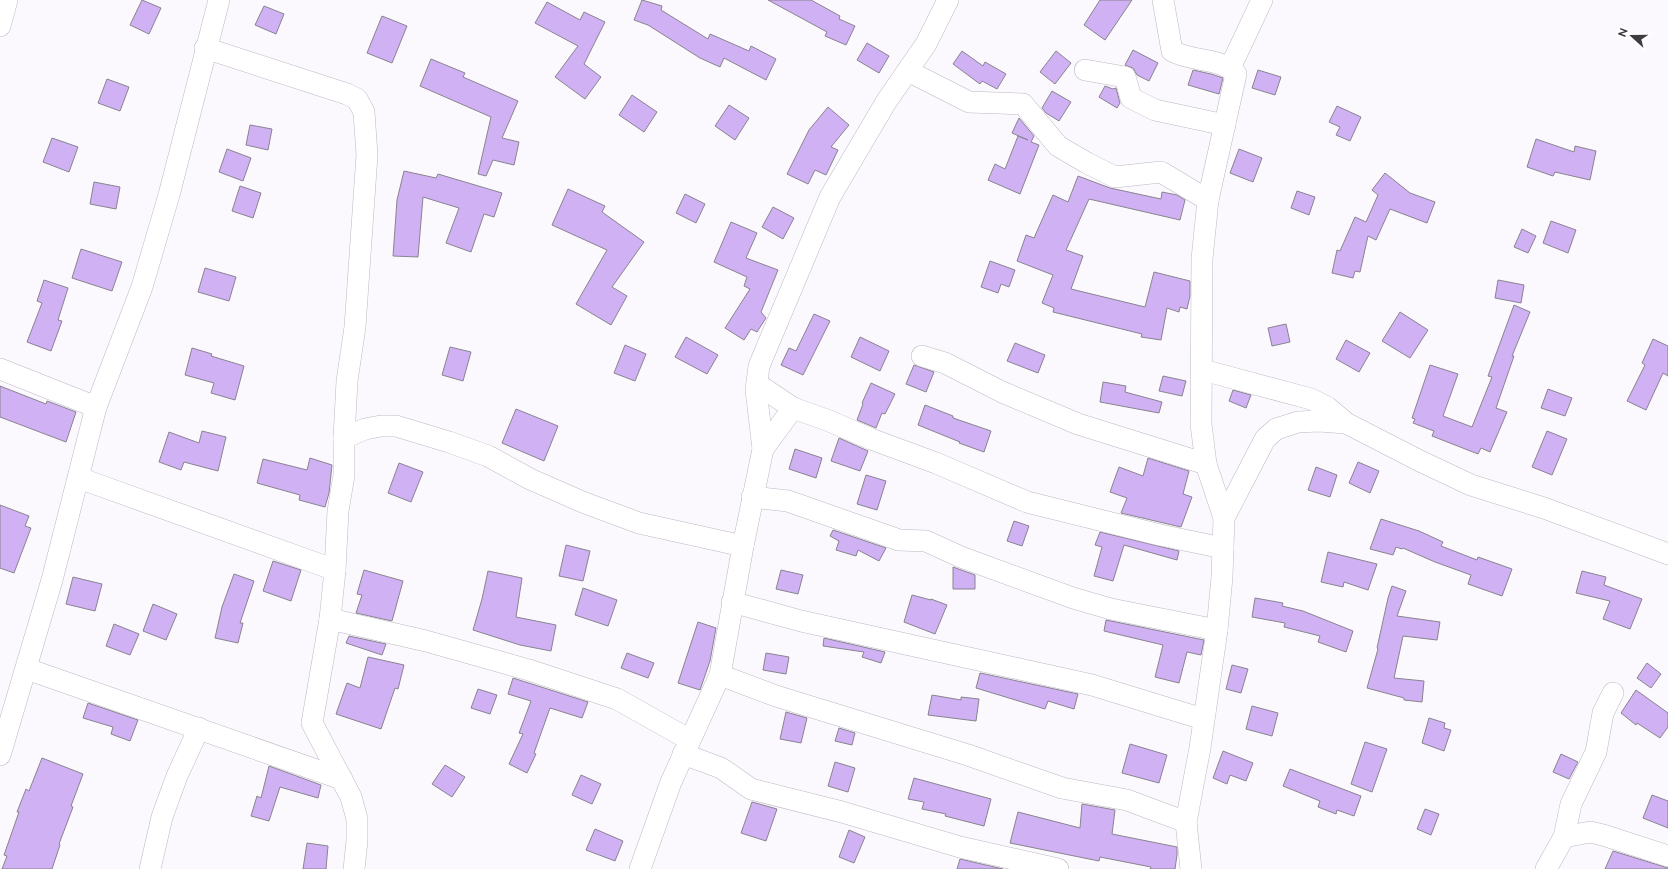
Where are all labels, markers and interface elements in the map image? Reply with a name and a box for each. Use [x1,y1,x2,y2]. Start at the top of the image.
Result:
north arrow [1612,16,1652,56]
text: N [1616,26,1631,39]

